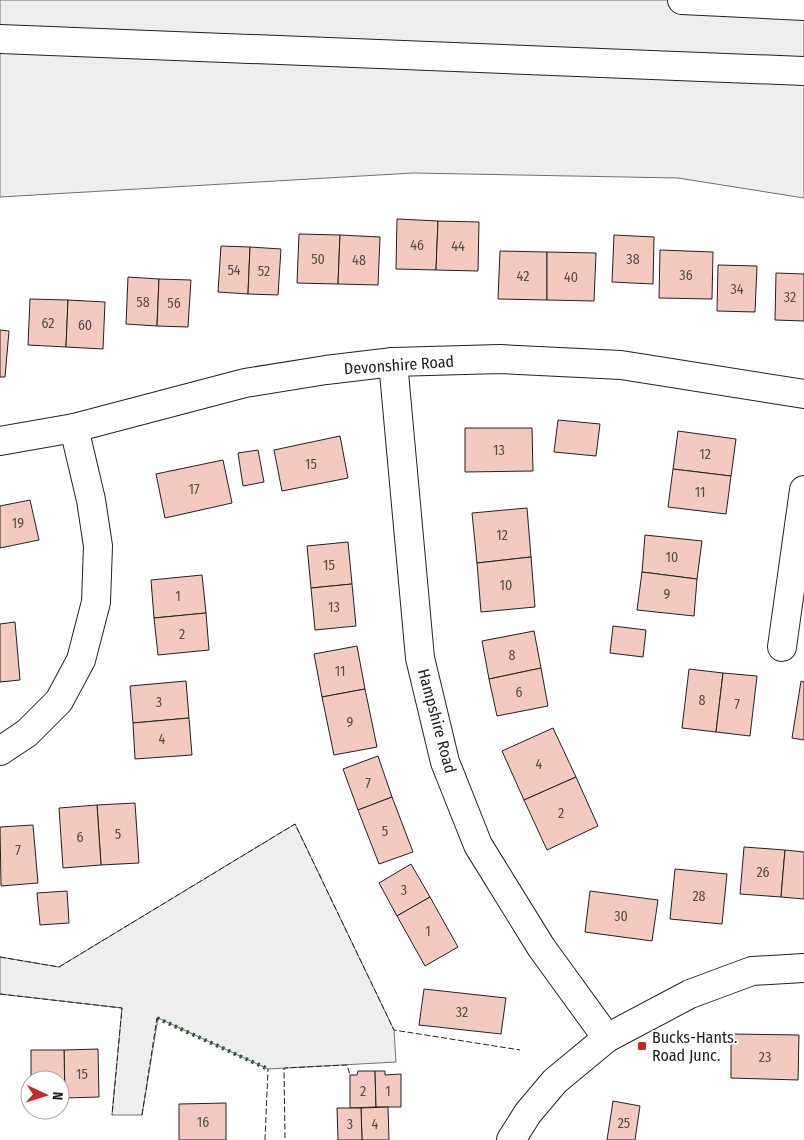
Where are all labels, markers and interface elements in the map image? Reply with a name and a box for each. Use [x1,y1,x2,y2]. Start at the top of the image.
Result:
house number: 46 [410,237,424,254]
house number: 44 [451,238,465,255]
house number: 50 [311,251,325,268]
house number: 38 [626,251,640,268]
house number: 48 [352,252,366,269]
house number: 54 [227,262,241,279]
house number: 52 [258,263,270,280]
house number: 36 [679,267,693,284]
house number: 42 [517,268,529,285]
house number: 40 [564,269,578,286]
house number: 34 [730,281,744,298]
house number: 32 [784,289,796,306]
house number: 58 [136,294,150,311]
house number: 56 [167,295,181,312]
house number: 62 [42,315,55,332]
house number: 60 [78,317,92,334]
street label: Devonshire Road [343,352,455,378]
house number: 13 [493,442,505,459]
house number: 12 [699,446,711,463]
house number: 15 [305,456,317,473]
house number: 17 [188,481,200,498]
house number: 11 [695,484,705,501]
house number: 19 [12,515,24,532]
house number: 12 [496,527,508,544]
house number: 10 [666,549,678,566]
house number: 15 [323,557,335,574]
house number: 10 [500,577,512,594]
house number: 9 [664,586,671,603]
house number: 1 [175,588,181,605]
house number: 13 [328,599,340,616]
house number: 2 [179,626,185,643]
house number: 8 [509,647,516,664]
house number: 11 [335,663,345,680]
street label: Hampshire Road [414,667,460,775]
house number: 6 [516,684,523,701]
house number: 8 [699,692,706,709]
house number: 3 [156,694,162,711]
house number: 7 [734,696,740,713]
house number: 9 [347,714,354,731]
house number: 4 [159,731,166,748]
house number: 4 [536,756,543,773]
house number: 7 [365,775,371,792]
house number: 2 [558,805,564,822]
house number: 5 [382,823,388,840]
house number: 5 [115,826,121,843]
house number: 6 [77,829,84,846]
house number: 7 [15,842,21,859]
house number: 26 [756,864,770,881]
house number: 3 [401,882,407,899]
house number: 28 [692,888,706,905]
house number: 30 [614,908,628,925]
house number: 1 [425,923,431,940]
house number: 32 [456,1004,468,1021]
place label: Bucks-Hants. Road Junc. [652,1028,737,1065]
marker: Bucks-Hants. Road Junc. [636,1040,648,1052]
house number: 23 [759,1049,771,1066]
house number: 15 [76,1066,88,1083]
north arrow [20,1070,70,1120]
house number: 2 [360,1083,366,1100]
house number: 1 [385,1083,391,1100]
text: N [49,1091,66,1101]
house number: 16 [197,1114,209,1131]
house number: 25 [618,1115,630,1132]
house number: 3 [347,1116,353,1133]
house number: 4 [372,1116,379,1133]

